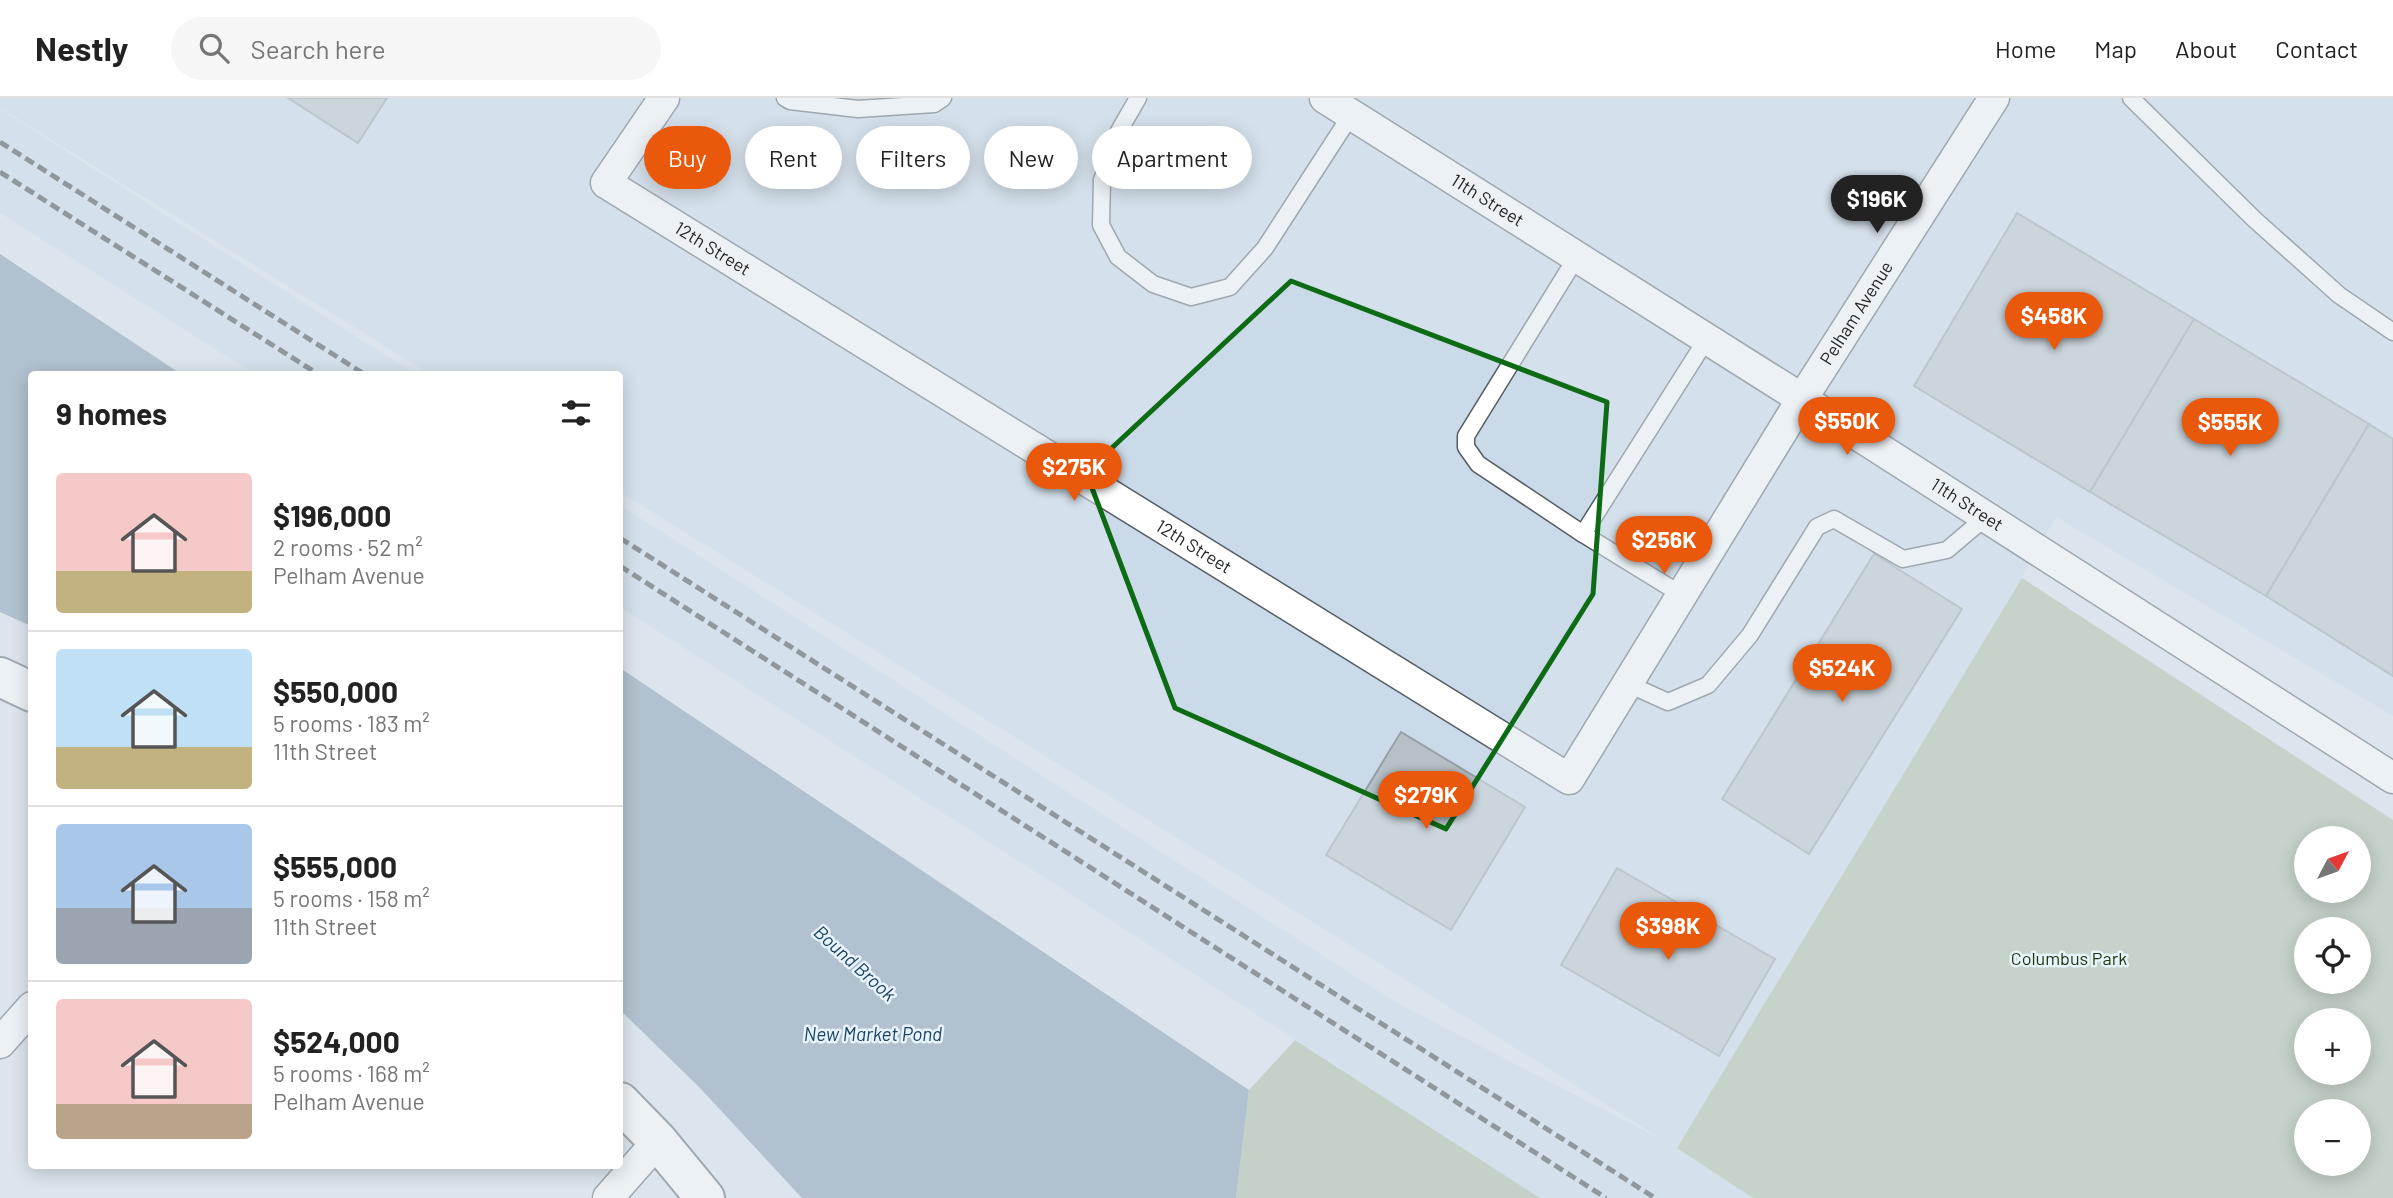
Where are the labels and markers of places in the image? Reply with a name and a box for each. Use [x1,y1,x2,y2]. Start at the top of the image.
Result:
pin: $196K [1828,176,1926,235]
pin: $458K [2005,292,2103,352]
pin: $550K [1798,398,1896,457]
pin: $555K [2181,398,2279,458]
pin: $275K [1025,444,1123,503]
pin: $256K [1615,517,1713,576]
pin: $524K [1793,644,1891,704]
pin: $279K [1377,772,1475,831]
pin: $398K [1619,902,1717,962]

